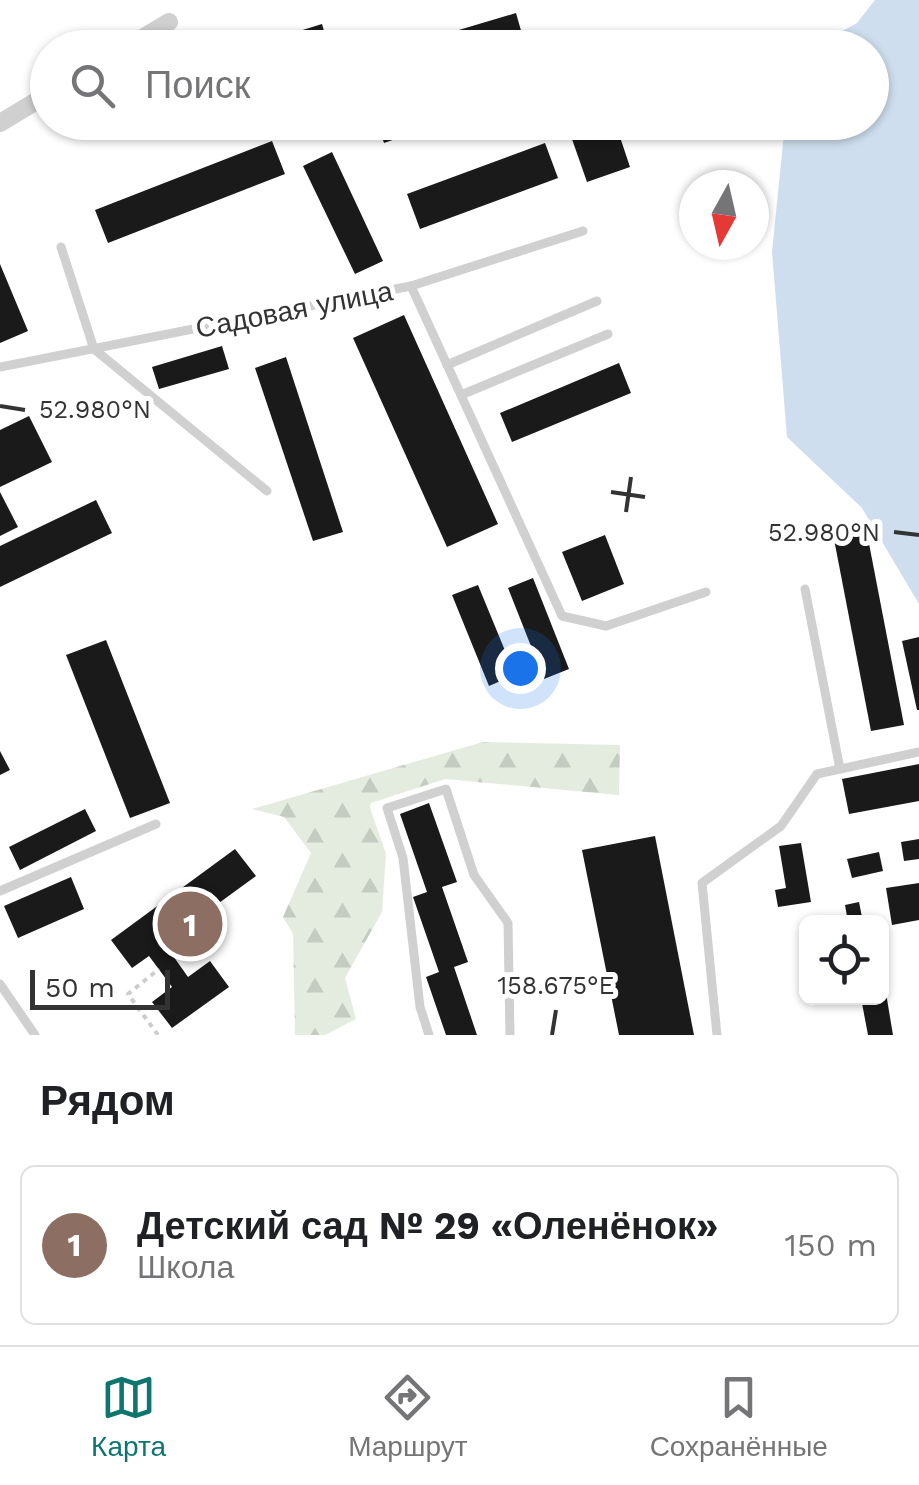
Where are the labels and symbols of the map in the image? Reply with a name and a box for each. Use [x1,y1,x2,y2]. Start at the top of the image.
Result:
north arrow [679,170,769,260]
street label: Садовая улица [193,274,396,345]
text: 52.980°N [39,395,151,424]
text: 52.980°N [768,518,880,547]
your location [495,643,546,694]
pin: 1 [158,886,222,962]
scale bar [30,965,170,1010]
text: 158.675°E [498,971,614,1000]

